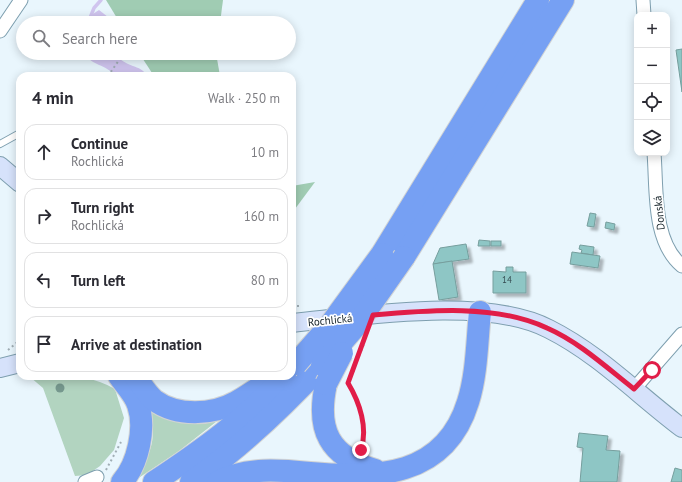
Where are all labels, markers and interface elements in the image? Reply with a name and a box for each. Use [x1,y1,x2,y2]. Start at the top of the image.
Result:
map controls [634,12,670,156]
button: + [634,12,670,48]
search box [16,16,296,60]
icon: search [30,27,52,49]
text: Search here [62,29,138,48]
button: − [634,48,670,84]
button: locate [634,84,670,120]
text: 4 min [32,87,73,109]
text: Walk · 250 m [208,90,280,107]
button: layers [634,120,670,156]
text: Continue [71,134,128,153]
icon: ahead [33,141,55,163]
text: 10 m [251,144,279,161]
text: Rochlická [71,153,124,170]
street label: Donská [650,195,668,231]
text: Turn right [71,198,134,217]
icon: right [33,205,55,227]
text: 160 m [244,208,279,225]
text: Rochlická [71,217,124,234]
icon: left [33,269,55,291]
text: Turn left [71,271,125,290]
text: 80 m [251,272,279,289]
house number: 14 [502,274,512,285]
street label: Rochlická [307,311,353,329]
icon: arrive [33,333,55,355]
text: Arrive at destination [71,335,202,354]
route start [643,361,661,379]
route end [352,441,370,459]

